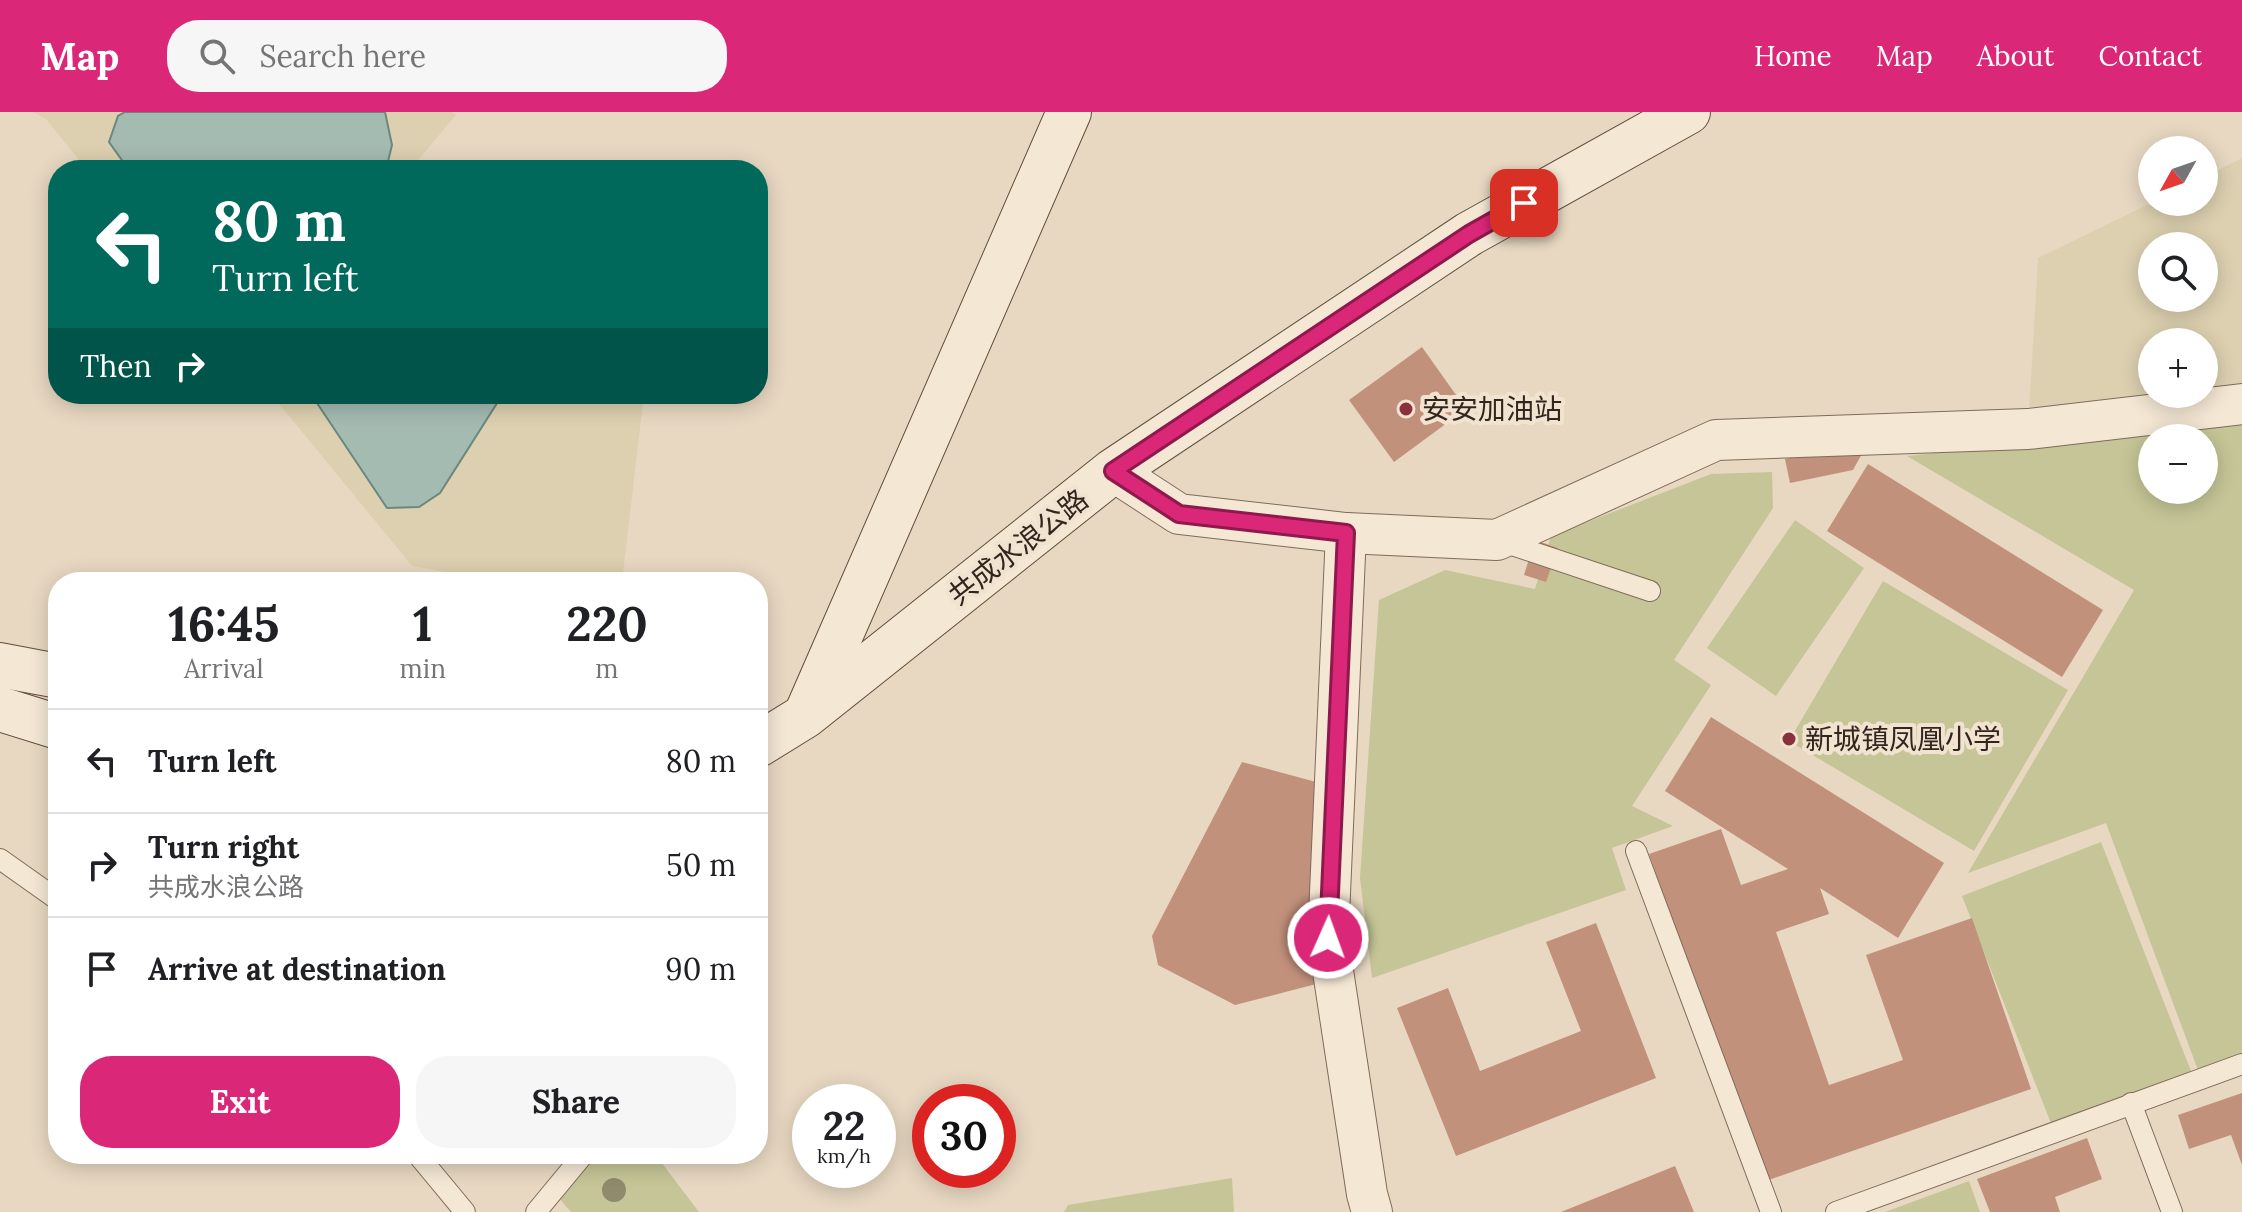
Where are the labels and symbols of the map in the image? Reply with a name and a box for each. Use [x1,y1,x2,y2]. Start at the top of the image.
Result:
north arrow [2138,136,2218,216]
pin [1490,169,1558,237]
place label: 安安加油站 [1422,391,1562,427]
marker: 安安加油站 [1397,400,1415,418]
street label: 共成水浪公路 [941,481,1095,613]
place label: 新城镇凤凰小学 [1805,721,2001,757]
marker: 新城镇凤凰小学 [1780,730,1798,748]
position arrow [1286,896,1370,980]
speed limit sign: 30 [912,1084,1016,1188]

